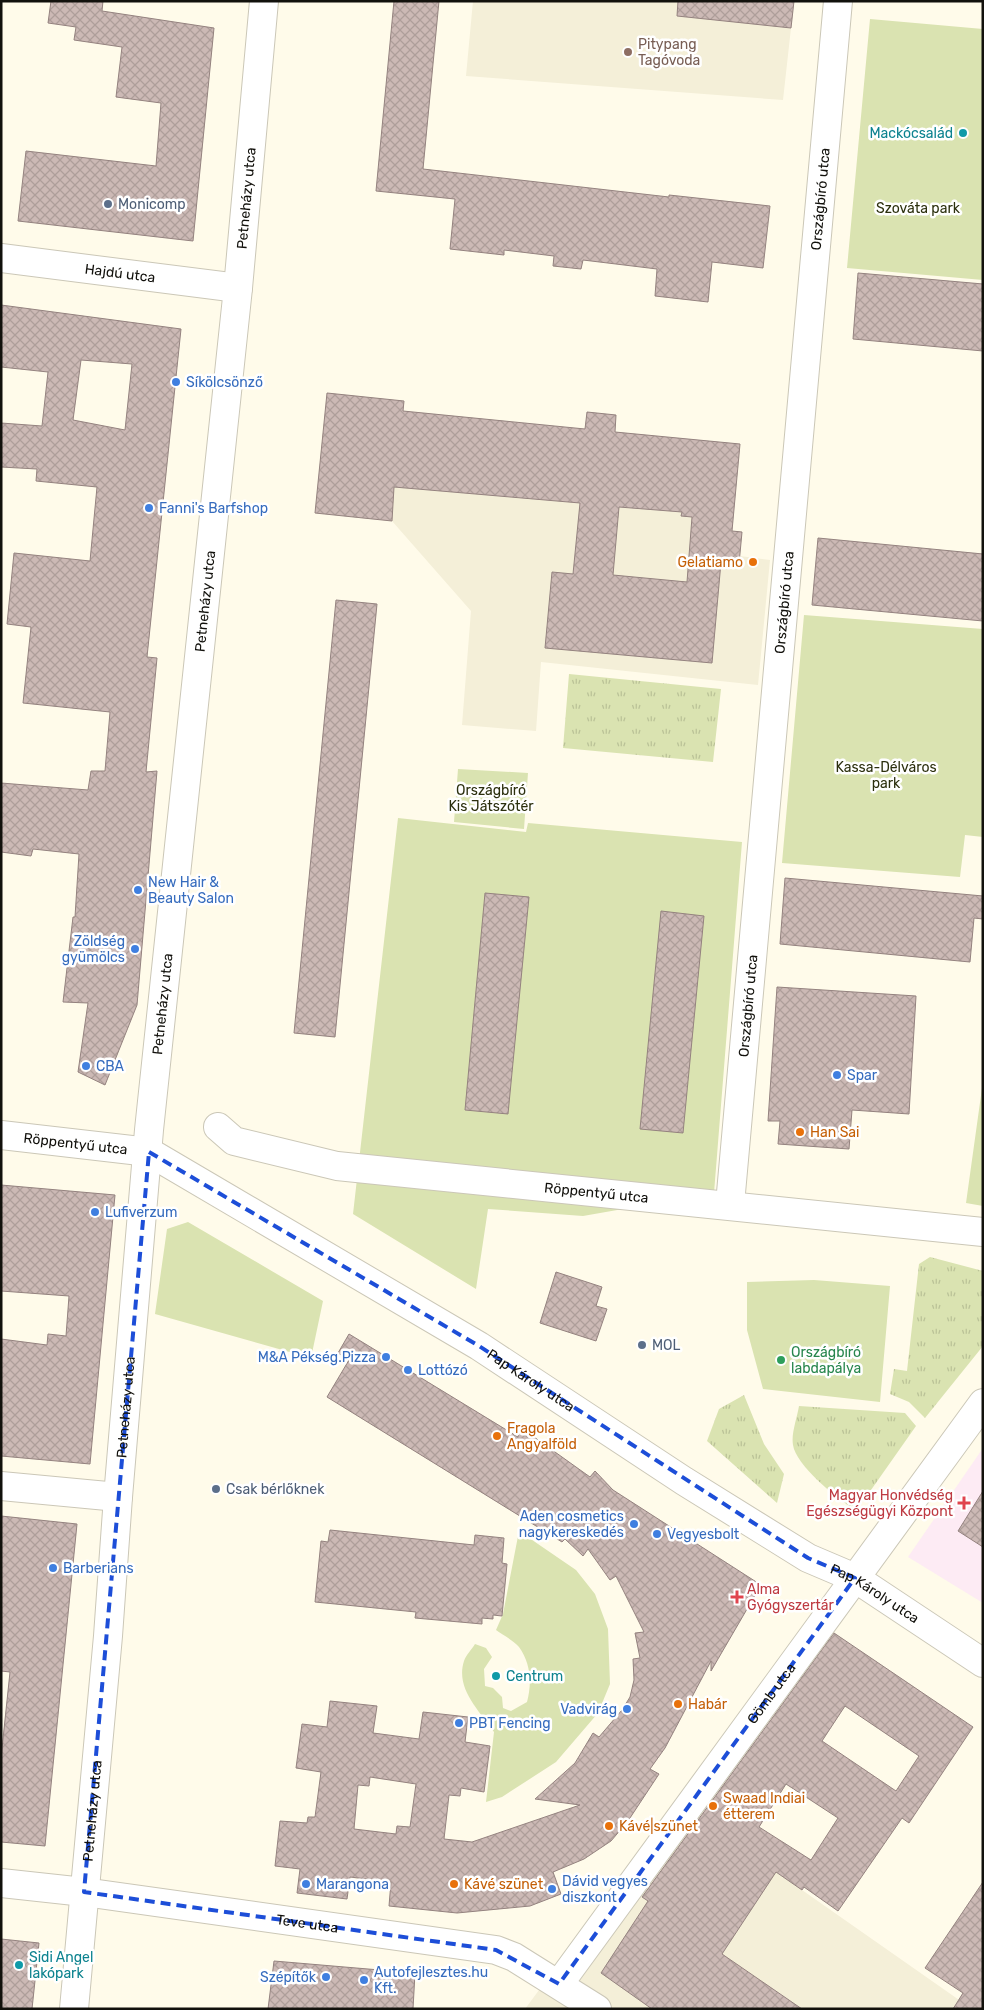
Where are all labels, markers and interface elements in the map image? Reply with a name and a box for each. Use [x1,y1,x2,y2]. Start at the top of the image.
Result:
place label: Pitypang Tagóvoda [638,36,700,69]
marker: Pitypang Tagóvoda [622,46,634,58]
place label: Mackócsalád [869,125,953,142]
marker: Mackócsalád [957,127,969,139]
street label: Petneházy utca [233,147,259,250]
street label: Országbíró utca [807,147,833,251]
place label: Monicomp [118,196,186,213]
marker: Monicomp [102,198,114,210]
park label: Szováta park [876,200,961,217]
street label: Hajdú utca [84,260,156,286]
place label: Síkölcsönző [186,374,263,391]
marker: Síkölcsönző [170,376,182,388]
place label: Fanni's Barfshop [159,500,268,517]
marker: Fanni's Barfshop [143,502,155,514]
street label: Petneházy utca [191,550,219,653]
street label: Országbíró utca [771,550,797,654]
place label: Gelatiamo [677,554,743,571]
marker: Gelatiamo [747,556,759,568]
park label: Kassa-Délváros park [835,759,937,792]
park label: Országbíró Kis Játszótér [448,782,534,815]
place label: New Hair & Beauty Salon [148,874,234,907]
marker: New Hair & Beauty Salon [132,884,144,896]
place label: Zöldség gyümölcs [62,933,125,966]
marker: Zöldség gyümölcs [129,943,141,955]
street label: Petneházy utca [149,952,176,1056]
street label: Országbíró utca [735,954,761,1058]
place label: CBA [96,1058,125,1075]
marker: CBA [80,1060,92,1072]
place label: Spar [847,1067,878,1084]
marker: Spar [831,1069,843,1081]
place label: Han Sai [810,1124,859,1141]
marker: Han Sai [794,1126,806,1138]
street label: Röppentyű utca [23,1129,128,1158]
street label: Röppentyű utca [544,1179,649,1206]
place label: Lufiverzum [105,1204,177,1221]
marker: Lufiverzum [89,1206,101,1218]
place label: MOL [652,1337,681,1354]
marker: MOL [636,1339,648,1351]
place label: Országbíró labdapálya [791,1344,861,1377]
street label: Pap Károly utca [484,1345,578,1415]
place label: M&A Pékség.Pizza [258,1349,376,1366]
marker: M&A Pékség.Pizza [380,1351,392,1363]
marker: Országbíró labdapálya [775,1354,787,1366]
street label: Petneházy utca [113,1356,138,1459]
place label: Lottózó [418,1362,468,1379]
marker: Lottózó [402,1364,414,1376]
place label: Fragola Angyalföld [507,1420,577,1453]
marker: Fragola Angyalföld [491,1430,503,1442]
place label: Csak bérlőknek [226,1481,325,1498]
marker: Csak bérlőknek [210,1483,222,1495]
place label: Magyar Honvédség Egészségügyi Központ [806,1487,954,1520]
marker: Magyar Honvédség Egészségügyi Központ [957,1496,971,1510]
place label: Aden cosmetics nagykereskedés [519,1508,624,1541]
marker: Aden cosmetics nagykereskedés [628,1518,640,1530]
place label: Vegyesbolt [667,1526,740,1543]
marker: Vegyesbolt [651,1528,663,1540]
place label: Barberians [63,1560,134,1577]
street label: Pap Károly utca [828,1560,922,1627]
marker: Barberians [47,1562,59,1574]
place label: Alma Gyógyszertár [747,1581,834,1614]
marker: Alma Gyógyszertár [731,1591,743,1603]
street label: Gömb utca [743,1659,799,1727]
place label: Centrum [506,1668,563,1685]
marker: Centrum [490,1670,502,1682]
place label: Habár [688,1696,728,1713]
marker: Habár [672,1698,684,1710]
place label: Vadvirág [560,1701,617,1718]
marker: Vadvirág [621,1703,633,1715]
place label: PBT Fencing [469,1715,551,1732]
marker: PBT Fencing [453,1717,465,1729]
street label: Petneházy utca [79,1759,105,1862]
place label: Swaad Indiai étterem [723,1790,805,1823]
marker: Swaad Indiai étterem [707,1800,719,1812]
place label: Kávé|szünet [619,1817,698,1835]
marker: Kávé|szünet [603,1820,615,1832]
place label: Dávid vegyes diszkont [562,1873,648,1906]
place label: Marangona [316,1876,389,1893]
place label: Kávé szünet [464,1876,544,1893]
marker: Marangona [300,1878,312,1890]
marker: Kávé szünet [448,1878,460,1890]
marker: Dávid vegyes diszkont [546,1883,558,1895]
street label: Teve utca [275,1911,339,1936]
place label: Sidi Angel lakópark [29,1949,93,1982]
marker: Sidi Angel lakópark [13,1959,25,1971]
place label: Autofejlesztes.hu Kft. [374,1964,488,1997]
place label: Szépítők [260,1969,317,1986]
marker: Szépítők [320,1971,332,1983]
marker: Autofejlesztes.hu Kft. [358,1974,370,1986]

